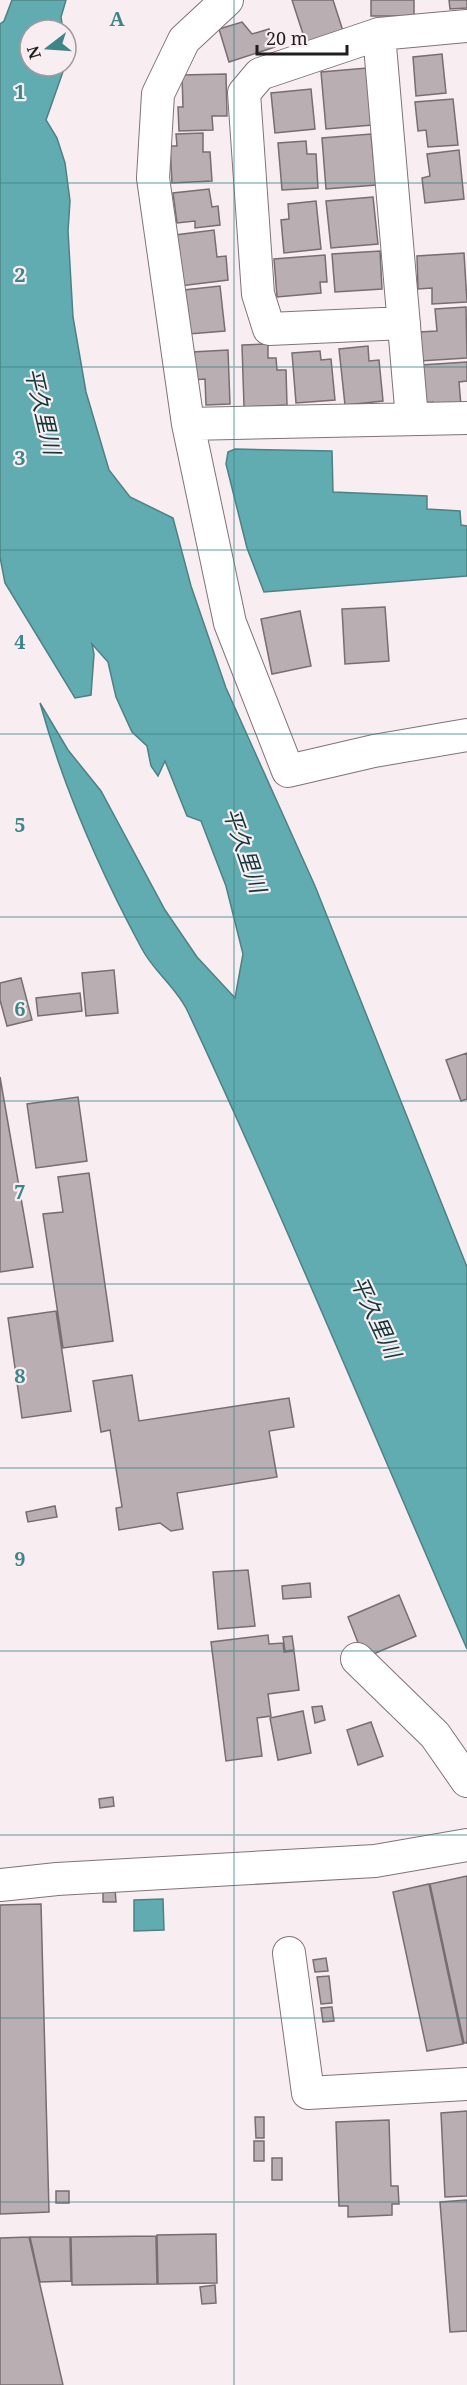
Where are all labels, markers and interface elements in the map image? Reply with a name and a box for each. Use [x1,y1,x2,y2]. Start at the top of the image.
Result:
text: A [109,5,125,32]
north arrow [18,18,78,78]
scale bar [257,18,347,56]
text: 20 m [266,26,308,50]
text: N [21,43,46,62]
text: 1 [14,78,26,105]
text: 2 [14,261,26,288]
water label: 平久里川 [19,365,69,459]
text: 3 [14,444,26,471]
text: 4 [14,628,26,655]
water label: 平久里川 [217,803,275,898]
text: 5 [14,811,26,838]
text: 6 [14,995,26,1022]
text: 7 [14,1178,26,1205]
water label: 平久里川 [345,1270,410,1365]
text: 8 [14,1362,26,1389]
text: 9 [14,1545,26,1572]

